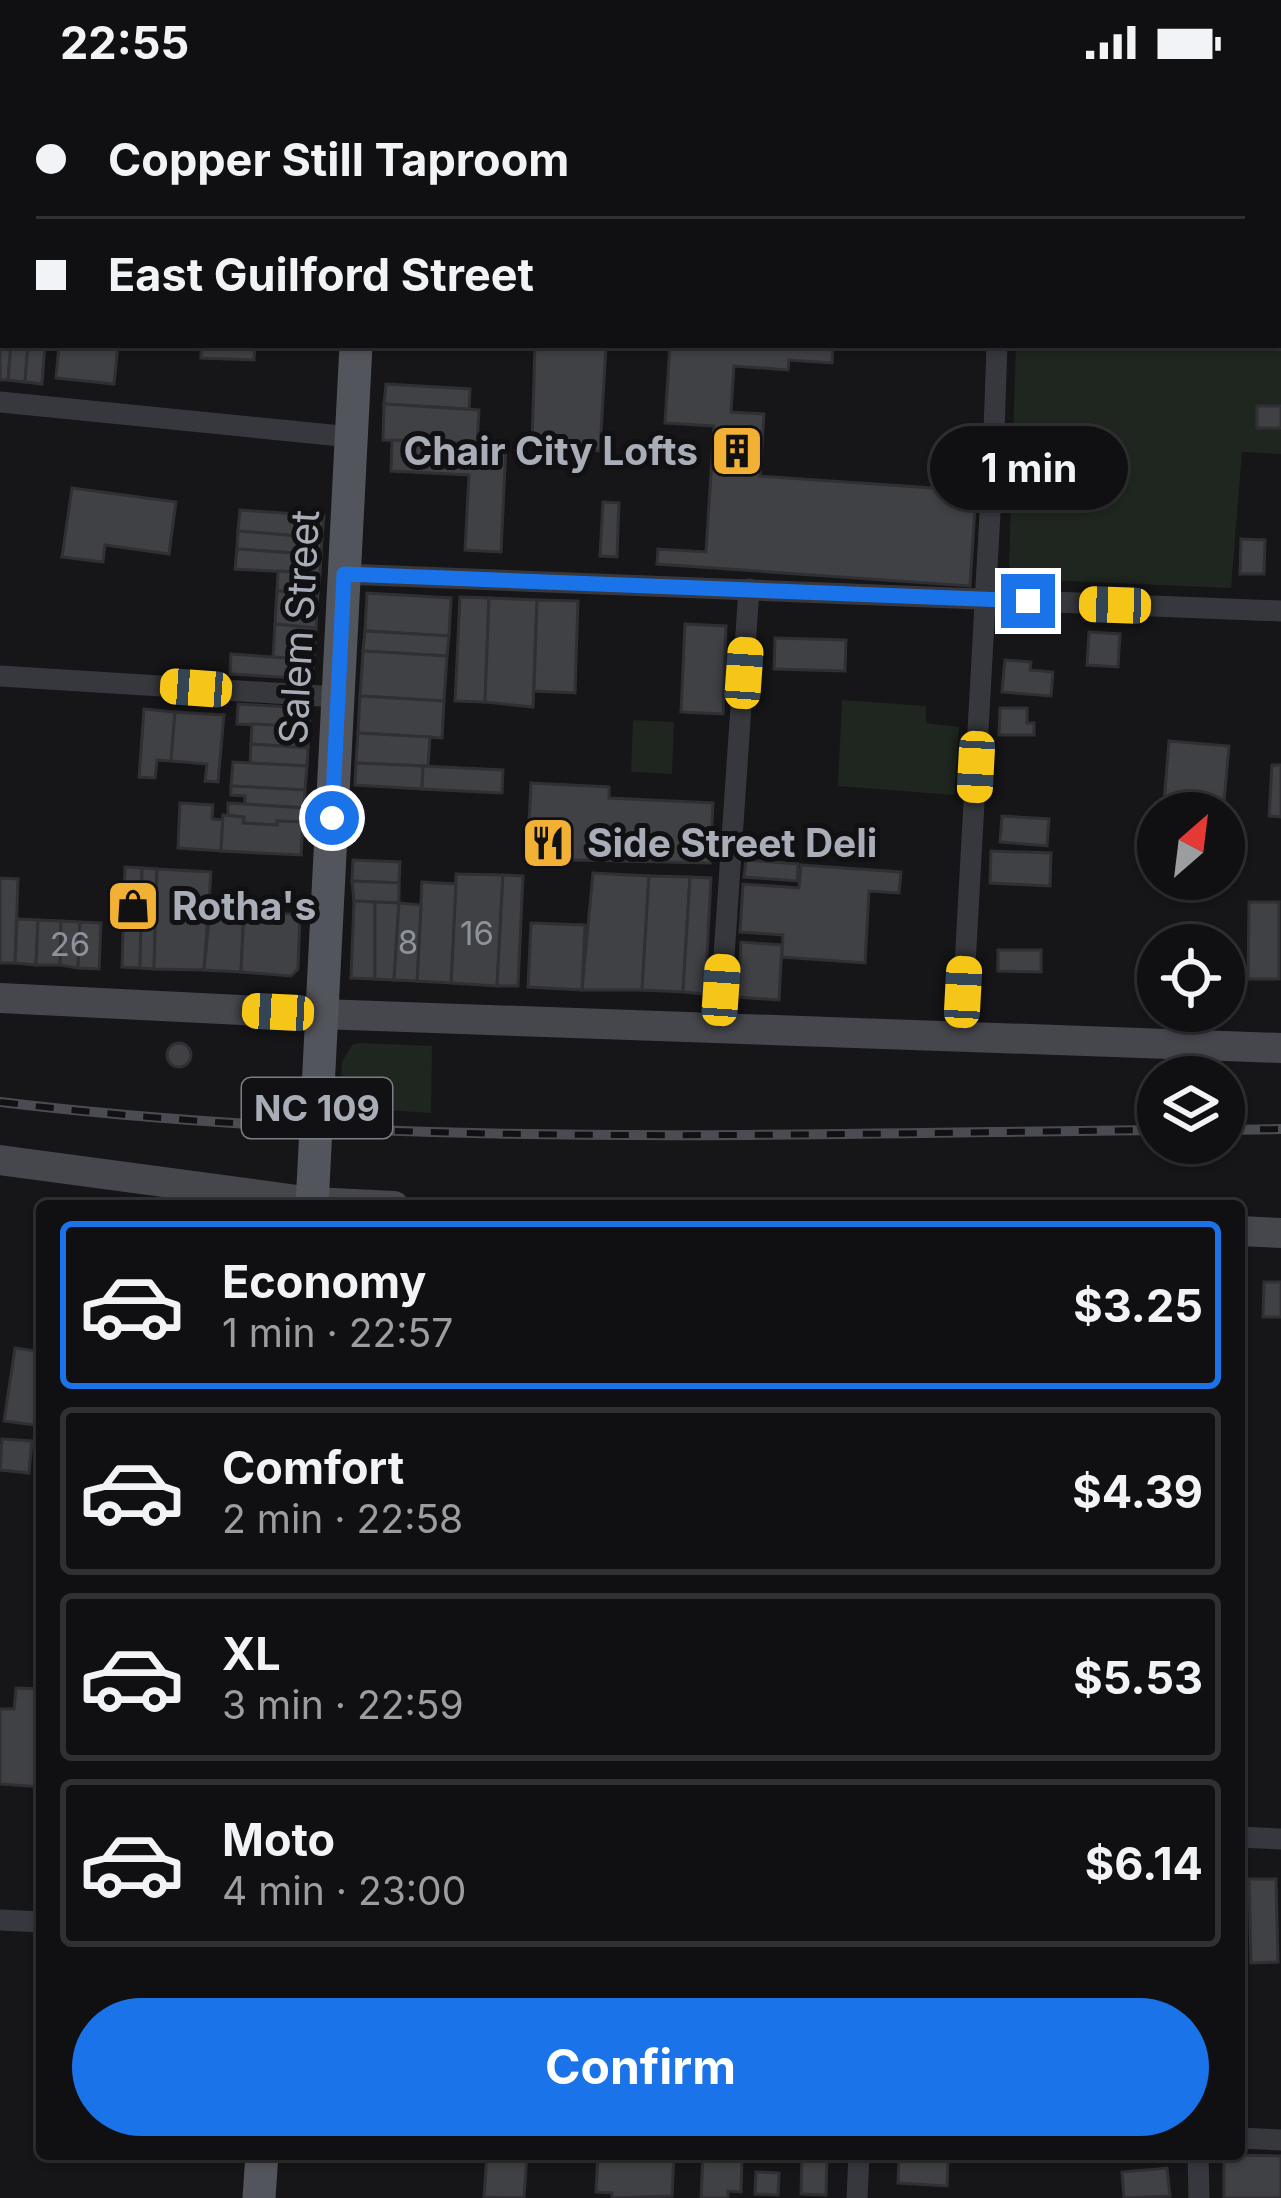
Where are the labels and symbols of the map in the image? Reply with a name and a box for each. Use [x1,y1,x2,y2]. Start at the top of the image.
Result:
building icon: Chair City Lofts [709,423,765,479]
place label: Chair City Lofts [403,427,698,474]
callout: 1 min [929,427,1127,511]
street label: Salem Street [269,509,328,745]
route end [1001,574,1055,628]
car [1078,586,1152,624]
car [724,636,764,710]
car [159,668,233,708]
car [956,730,996,804]
route start [305,791,359,845]
north arrow [1137,792,1245,900]
restaurant icon: Side Street Deli [520,815,576,871]
place label: Side Street Deli [587,819,877,866]
shop icon: Rotha's [105,878,161,934]
place label: Rotha's [172,882,316,929]
house number: 16 [460,913,494,953]
house number: 8 [398,922,418,962]
house number: 26 [50,924,90,964]
car [701,953,741,1027]
car [943,955,983,1029]
car [241,992,315,1032]
road number: NC 109 [242,1078,392,1138]

